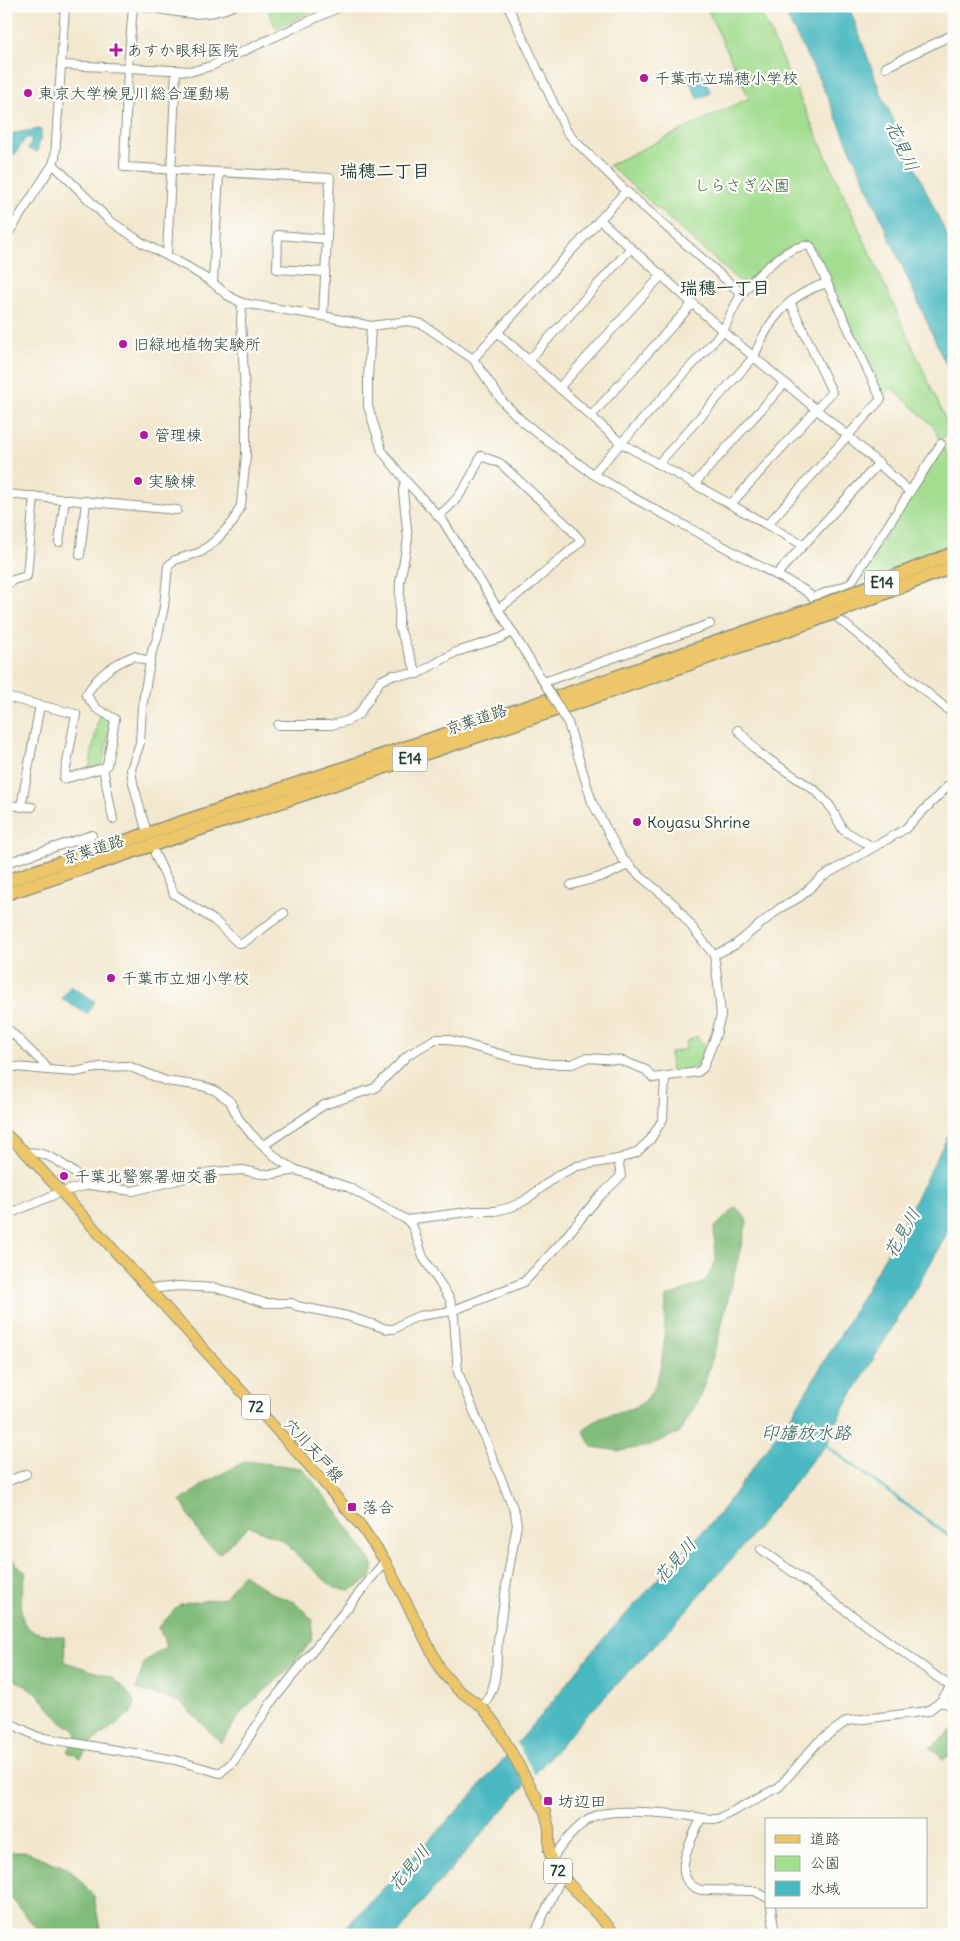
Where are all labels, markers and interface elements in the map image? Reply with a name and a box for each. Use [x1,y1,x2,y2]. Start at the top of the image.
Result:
place label: あすか眼科医院 [127,40,239,60]
marker: あすか眼科医院 [109,43,123,57]
place label: 千葉市立瑞穂小学校 [654,68,798,88]
marker: 千葉市立瑞穂小学校 [638,72,650,84]
place label: 東京大学検見川総合運動場 [38,83,230,103]
marker: 東京大学検見川総合運動場 [22,87,34,99]
water label: 花見川 [881,116,924,175]
district label: 瑞穂二丁目 [340,159,430,182]
park label: しらさぎ公園 [694,175,790,195]
district label: 瑞穂一丁目 [680,276,770,299]
place label: 旧緑地植物実験所 [133,334,261,354]
marker: 旧緑地植物実験所 [117,338,129,350]
place label: 管理棟 [154,425,202,445]
marker: 管理棟 [138,429,150,441]
place label: 実験棟 [148,471,196,491]
marker: 実験棟 [132,475,144,487]
road number: E14 [864,570,900,596]
street label: 京葉道路 [442,699,510,739]
road number: E14 [392,746,428,772]
place label: Koyasu Shrine [647,812,751,832]
marker: Koyasu Shrine [631,816,643,828]
street label: 京葉道路 [59,830,127,868]
place label: 千葉市立畑小学校 [121,968,249,988]
marker: 千葉市立畑小学校 [105,972,117,984]
place label: 千葉北警察署畑交番 [74,1166,218,1186]
marker: 千葉北警察署畑交番 [58,1170,70,1182]
water label: 花見川 [878,1204,925,1262]
road number: 72 [242,1394,270,1420]
street label: 穴川天戸線 [280,1414,348,1486]
water label: 印旛放水路 [761,1421,852,1444]
place label: 落合 [362,1497,394,1517]
marker: 落合 [346,1501,358,1513]
water label: 花見川 [648,1533,701,1588]
place label: 坊辺田 [558,1791,606,1811]
marker: 坊辺田 [542,1795,554,1807]
legend [765,1818,928,1908]
text: 道路 [810,1829,840,1848]
water label: 花見川 [382,1840,435,1896]
text: 公園 [810,1853,840,1872]
road number: 72 [544,1858,572,1884]
text: 水域 [810,1879,840,1898]

